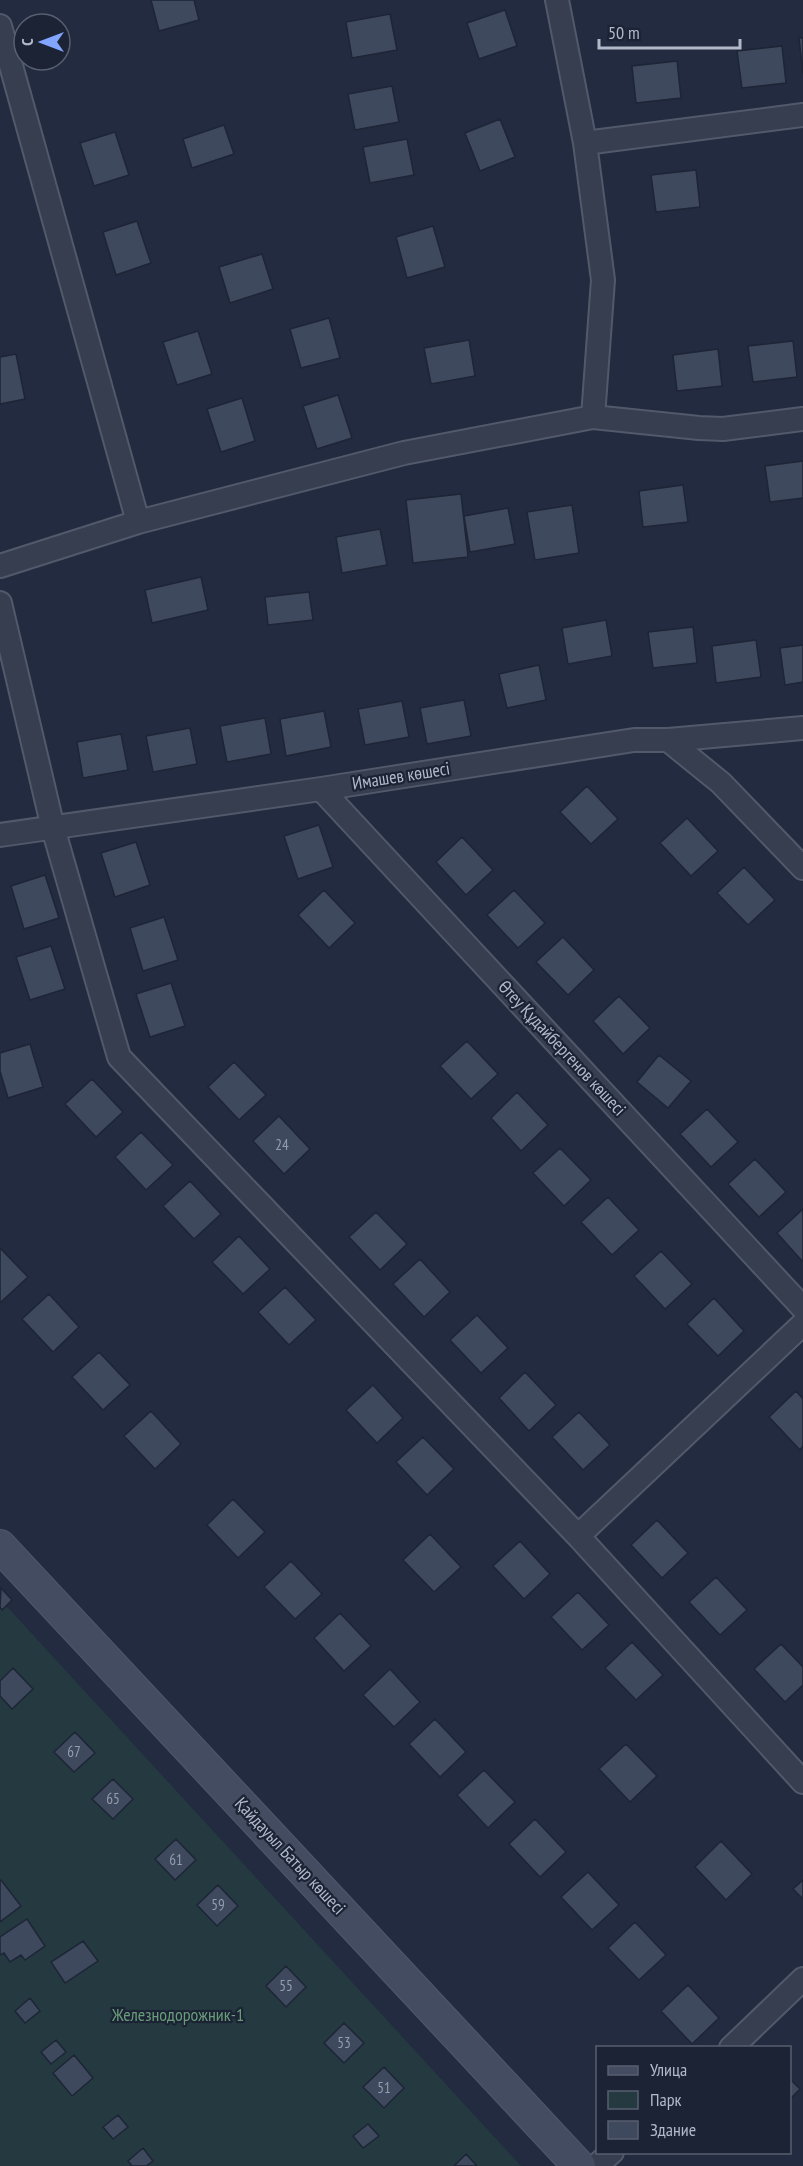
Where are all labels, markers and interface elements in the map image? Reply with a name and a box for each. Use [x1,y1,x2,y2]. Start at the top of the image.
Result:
north arrow [12,12,72,72]
scale bar [599,12,740,50]
text: 50 m [608,21,640,44]
text: С [17,38,37,46]
street label: Имашев көшесі [350,756,451,795]
street label: Өтеу Құдайбергенов көшесі [494,975,631,1120]
house number: 24 [275,1135,289,1154]
house number: 67 [67,1742,81,1761]
house number: 65 [106,1789,120,1808]
street label: Қайдауыл Батыр көшесі [230,1792,351,1919]
house number: 61 [169,1850,183,1869]
house number: 59 [211,1895,225,1914]
house number: 55 [279,1976,293,1995]
park label: Железнодорожник-1 [111,2003,244,2026]
house number: 53 [337,2033,351,2052]
legend [596,2046,791,2154]
text: Улица [650,2058,687,2081]
house number: 51 [377,2078,391,2097]
text: Парк [650,2088,681,2111]
text: Здание [650,2118,696,2141]

